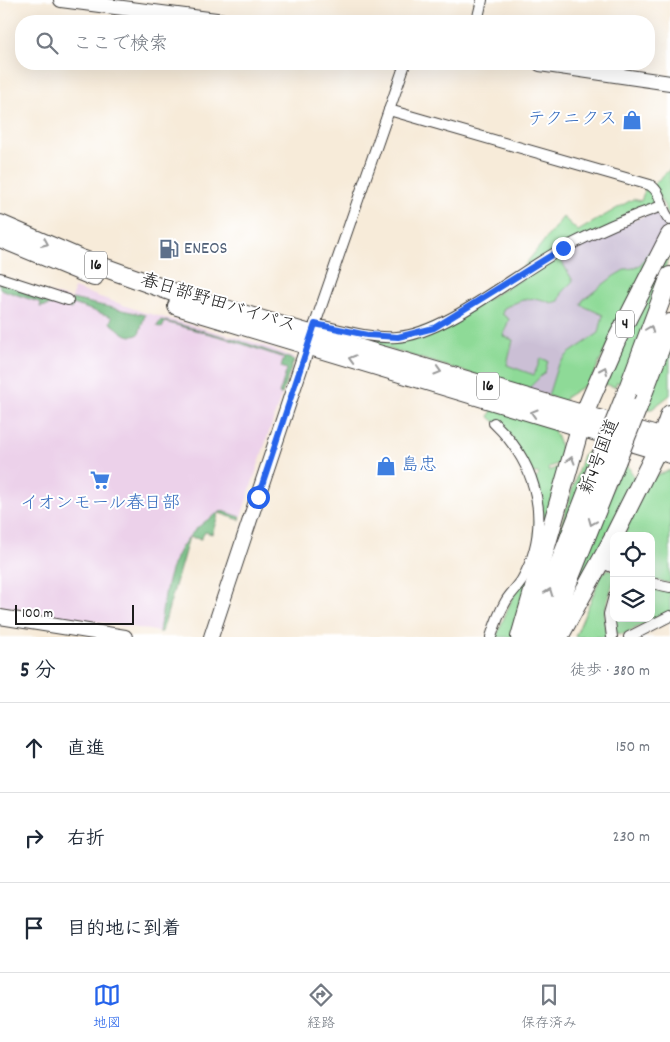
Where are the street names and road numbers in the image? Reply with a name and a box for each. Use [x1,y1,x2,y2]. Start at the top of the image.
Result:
road number: 16 [85,252,107,278]
street label: 春日部野田バイパス [137,268,299,340]
road number: 4 [616,310,634,338]
road number: 16 [477,372,499,400]
street label: 新4号国道 [575,415,627,499]

